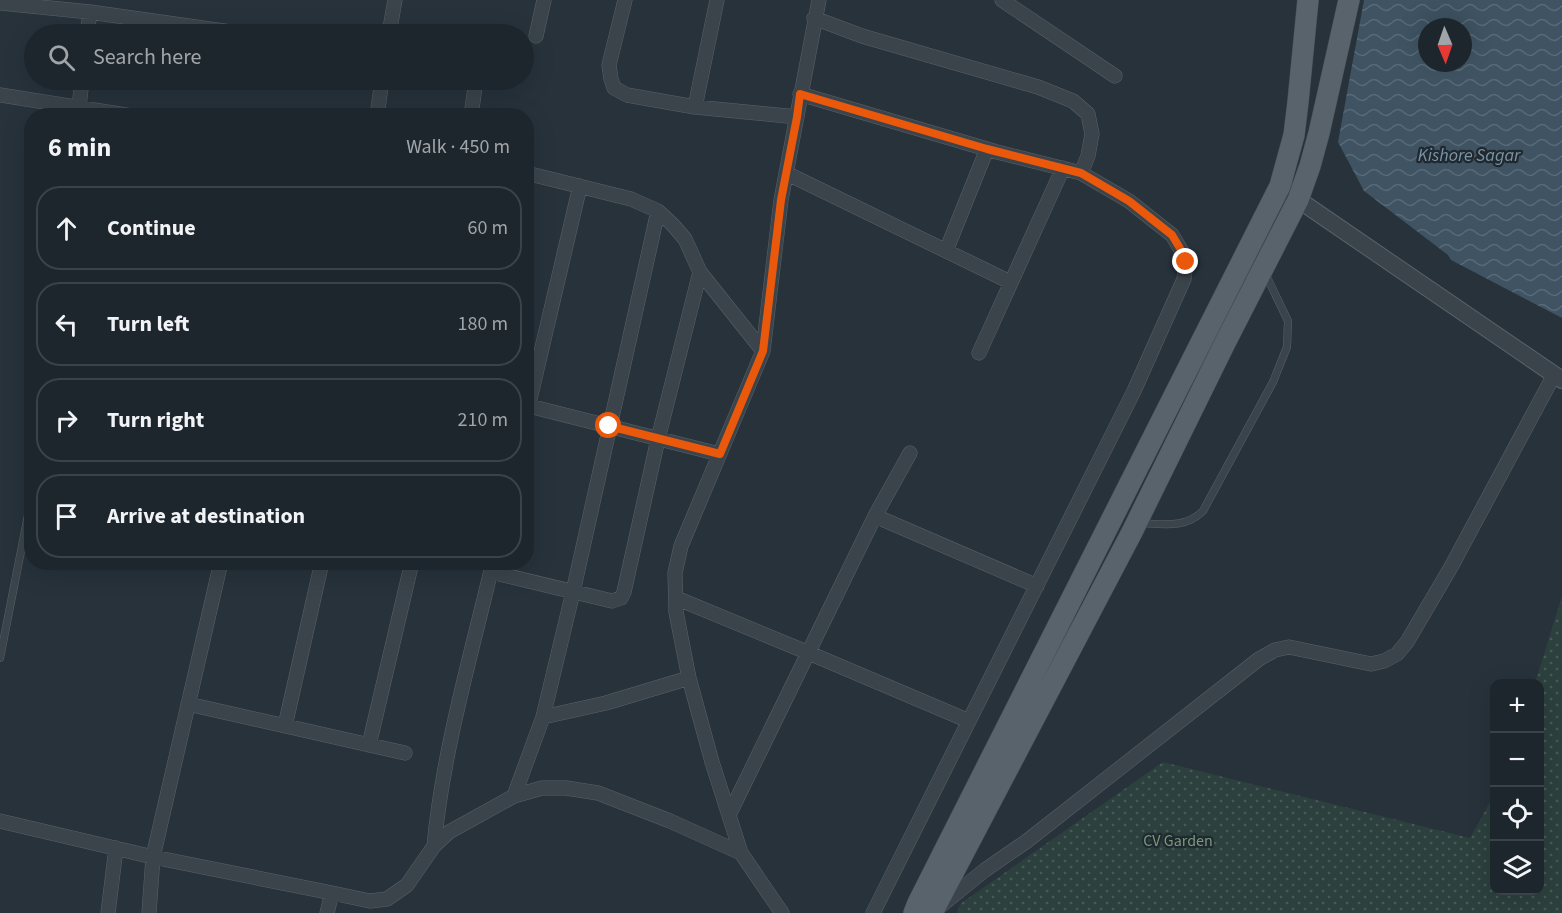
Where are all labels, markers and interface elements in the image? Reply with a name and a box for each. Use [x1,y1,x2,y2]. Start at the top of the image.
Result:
north arrow [1418,18,1472,72]
search box [24,24,534,90]
icon: search [45,41,78,74]
text: Search here [93,41,201,73]
text: 6 min [48,129,111,166]
text: Walk · 450 m [406,133,510,161]
water label: Kishore Sagar [1418,143,1521,168]
icon: ahead [50,212,83,245]
text: Continue [107,212,196,244]
text: 60 m [468,214,508,242]
route end [1172,248,1198,274]
icon: left [50,308,83,341]
text: Turn left [107,308,189,340]
text: 180 m [458,310,508,338]
icon: right [50,404,83,437]
text: Turn right [107,404,204,436]
text: 210 m [458,406,508,434]
route start [595,412,621,438]
icon: arrive [50,500,83,533]
text: Arrive at destination [107,500,305,532]
map controls [1490,679,1544,895]
button: + [1490,679,1544,733]
button: − [1490,733,1544,787]
button: locate [1490,787,1544,841]
park label: CV Garden [1143,830,1213,852]
button: layers [1490,841,1544,895]

